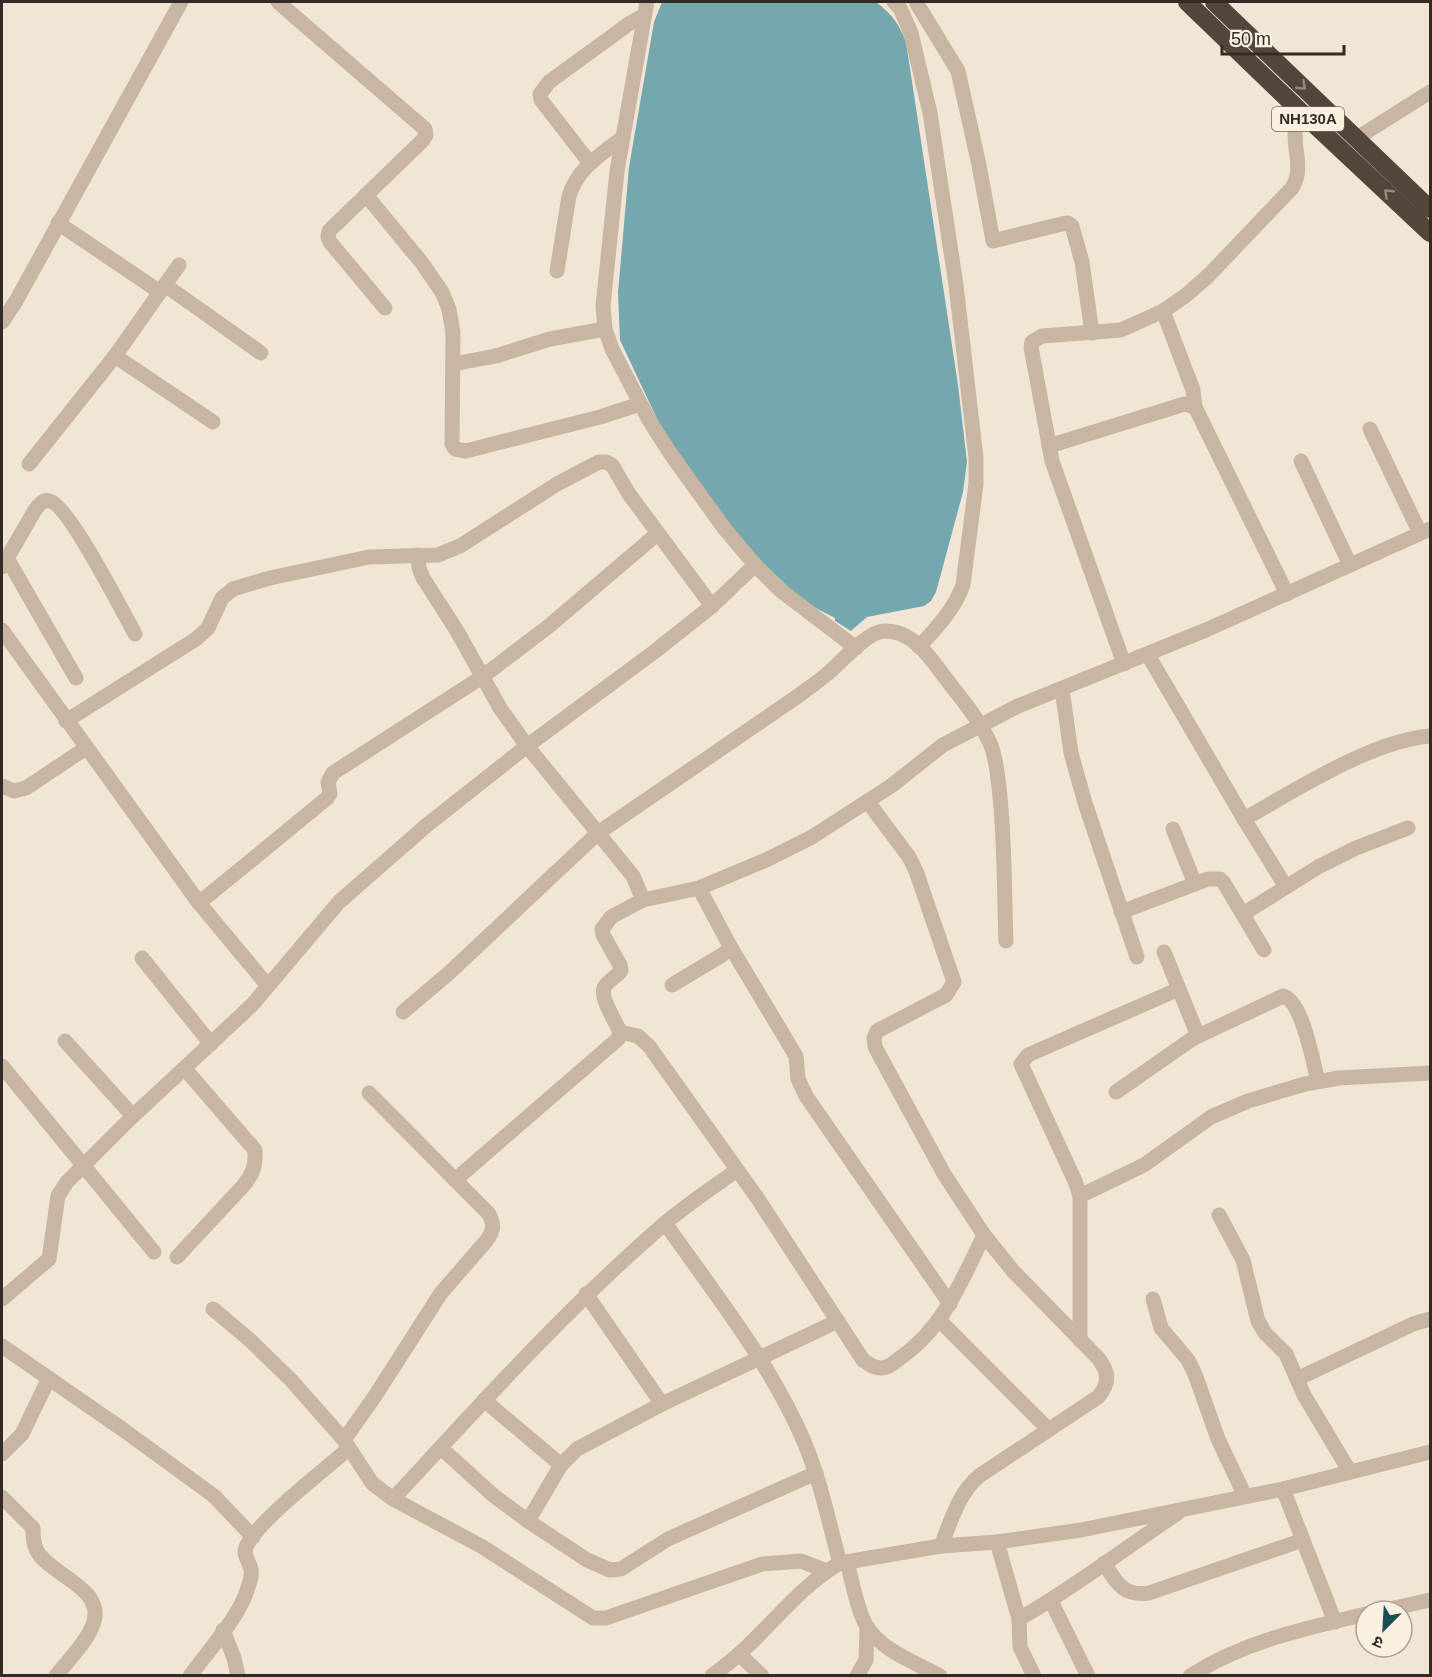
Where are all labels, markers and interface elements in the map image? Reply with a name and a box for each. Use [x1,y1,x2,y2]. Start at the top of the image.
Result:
scale bar [1222,18,1344,56]
text: 50 m [1231,29,1271,49]
one-way arrow [1295,78,1306,89]
road number: NH130A [1272,107,1344,131]
one-way arrow [1384,189,1394,200]
north arrow [1354,1599,1414,1659]
text: उ [1370,1632,1386,1652]

